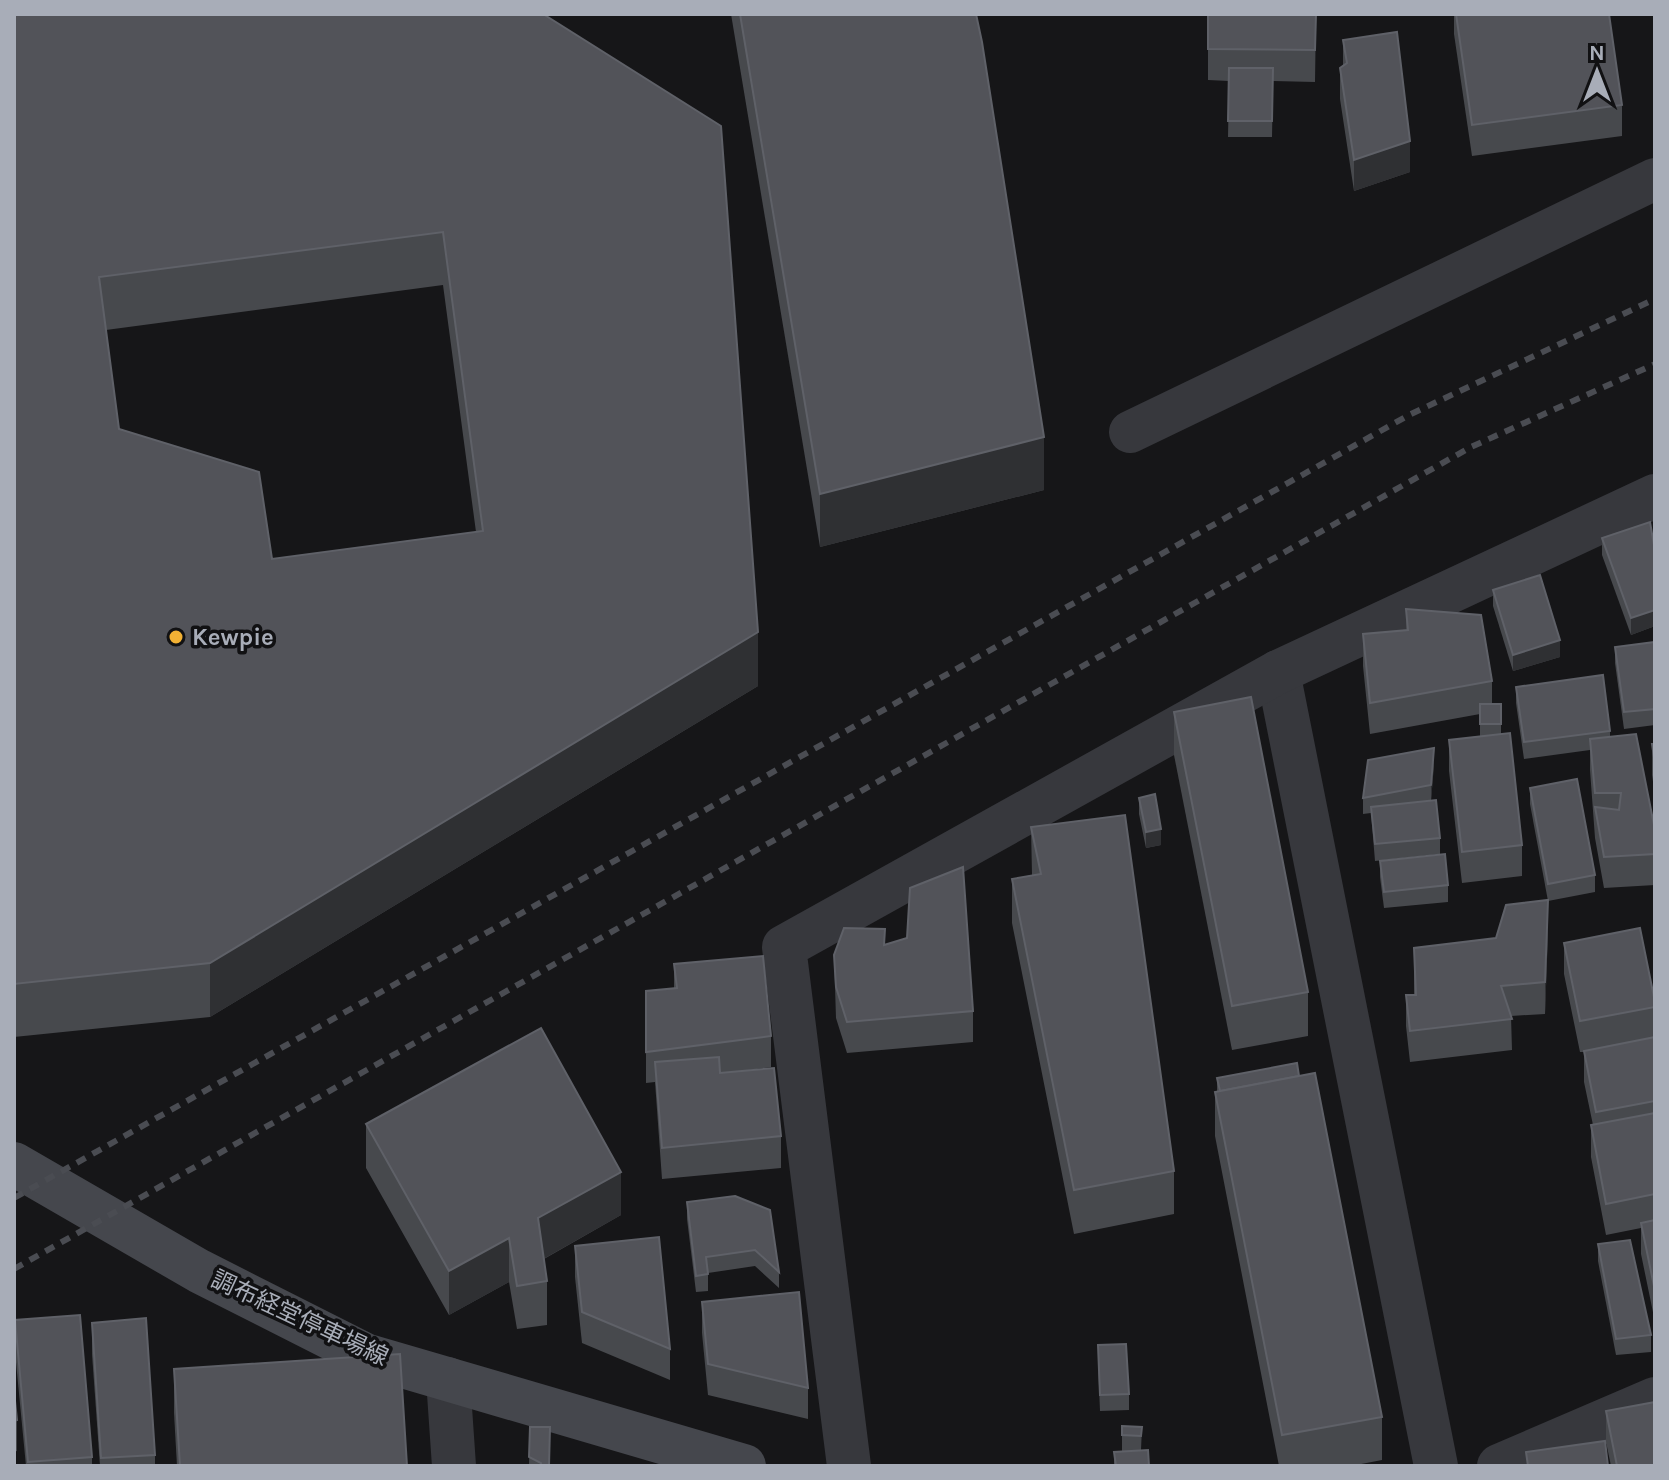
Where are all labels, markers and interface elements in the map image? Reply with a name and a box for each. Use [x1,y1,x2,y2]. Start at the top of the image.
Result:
north arrow [1557,32,1637,112]
text: N [1589,40,1605,66]
place label: Kewpie [192,623,274,651]
marker: Kewpie [167,628,185,646]
street label: 調布経堂停車場線 [207,1265,393,1371]

